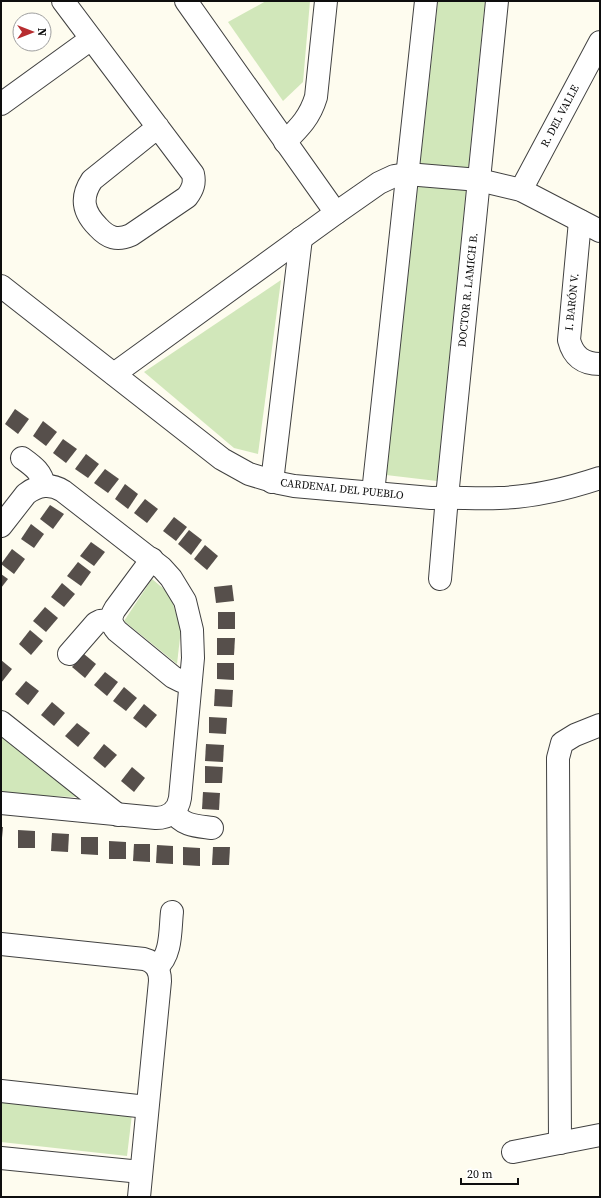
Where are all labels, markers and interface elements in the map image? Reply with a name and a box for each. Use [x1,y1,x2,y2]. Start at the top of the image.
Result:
north arrow [12,12,52,52]
text: N [34,28,49,36]
street label: R. DEL VALLE [537,82,583,150]
street label: DOCTOR R. LAMICH B. [455,232,481,348]
street label: I. BARÓN V. [562,273,582,331]
street label: CARDENAL DEL PUEBLO [280,475,405,503]
scale bar [461,1160,518,1186]
text: 20 m [467,1166,493,1182]

